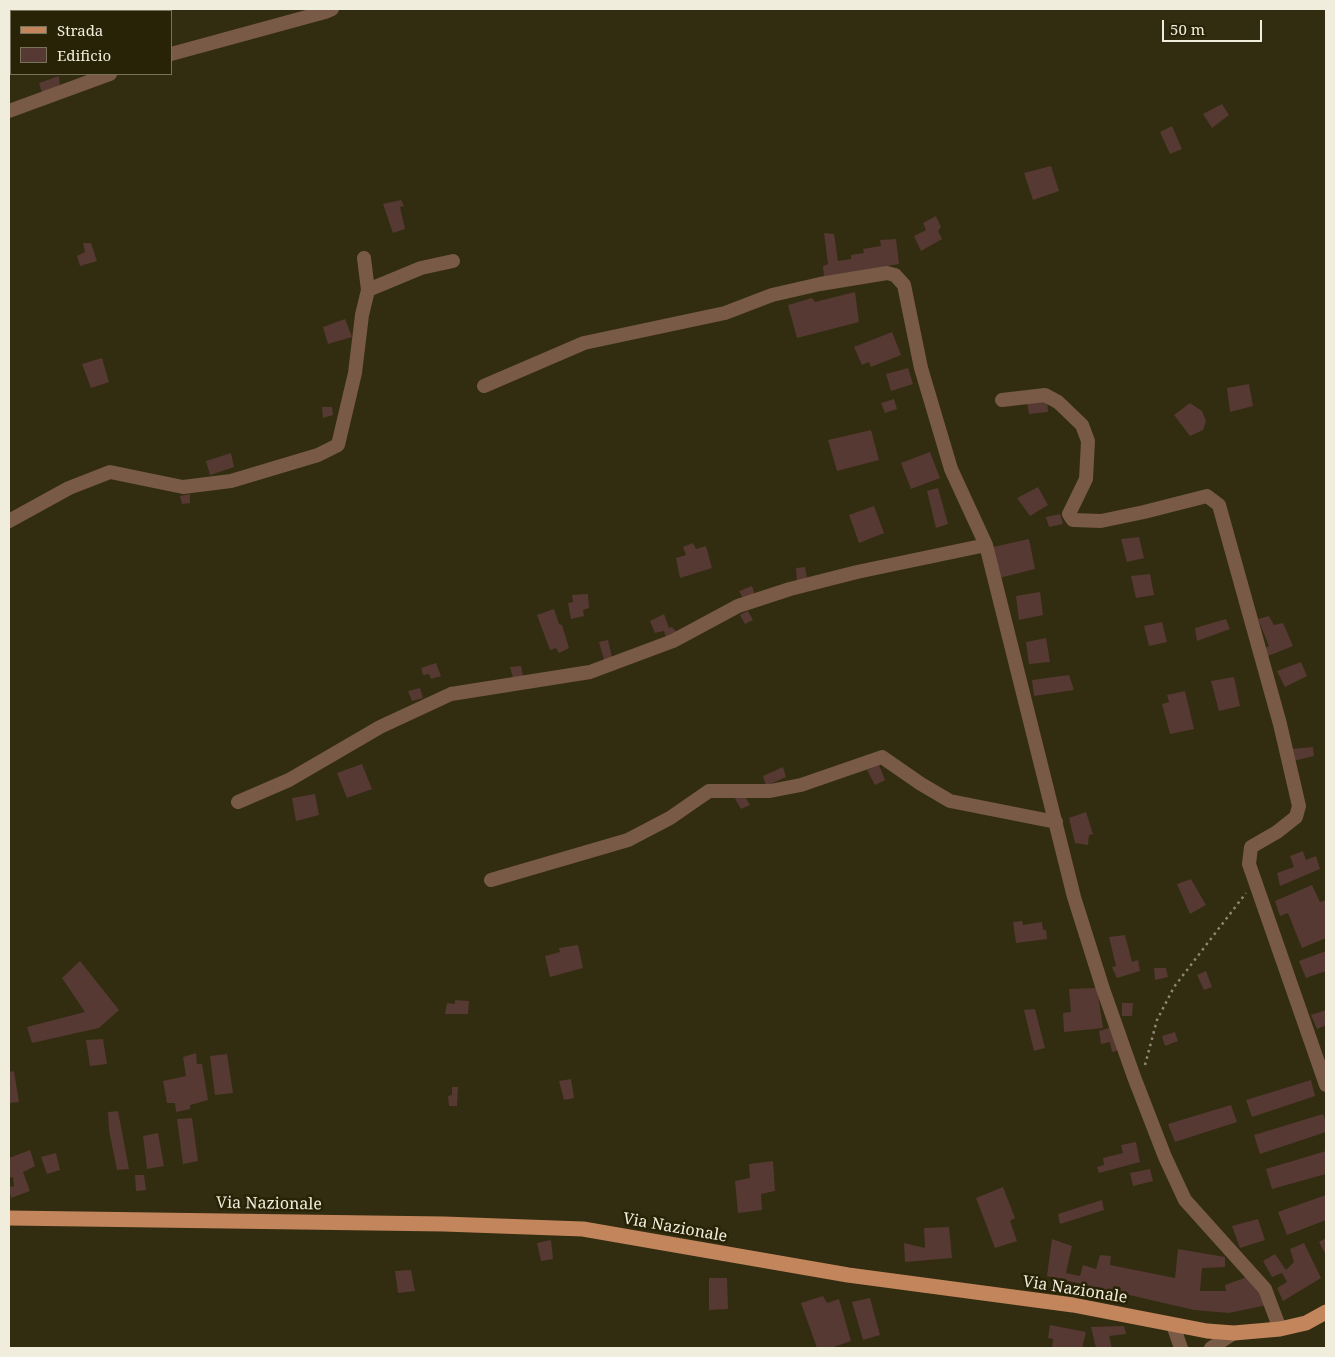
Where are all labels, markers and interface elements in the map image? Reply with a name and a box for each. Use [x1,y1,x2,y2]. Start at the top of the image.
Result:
legend [10,10,172,75]
scale bar [1165,10,1265,42]
text: 50 m [1170,19,1205,39]
text: Strada [57,20,103,40]
text: Edificio [57,45,111,65]
street label: Via Nazionale [216,1193,322,1215]
street label: Via Nazionale [621,1209,729,1247]
street label: Via Nazionale [1021,1272,1129,1308]

